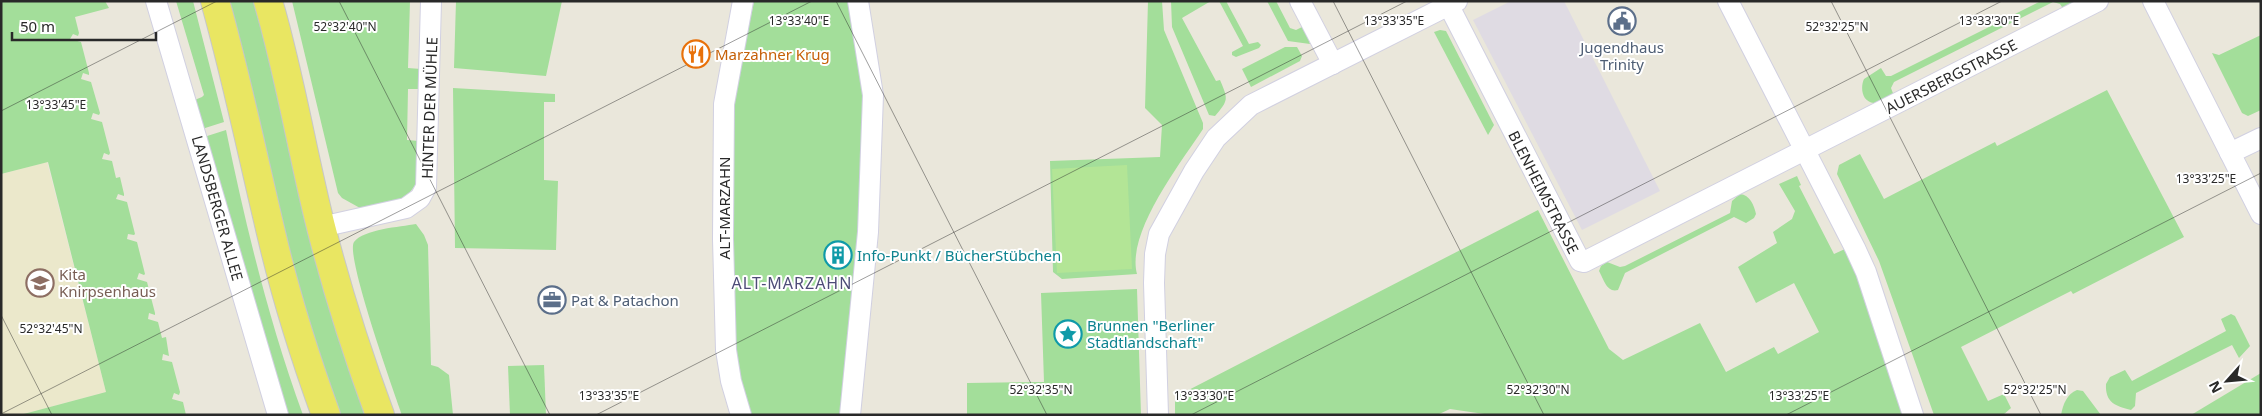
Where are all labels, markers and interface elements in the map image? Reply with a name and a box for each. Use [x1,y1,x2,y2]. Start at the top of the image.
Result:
public building icon: Jugendhaus Trinity [1607,6,1637,36]
scale bar [12,10,156,42]
text: 13°33'40"E [769,12,829,29]
text: 13°33'35"E [1364,12,1424,29]
text: 13°33'30"E [1959,12,2019,29]
text: 50 m [20,16,55,36]
text: 52°32'40"N [313,18,377,35]
text: 52°32'25"N [1805,18,1869,35]
street label: AUERSBERGSTRASSE [1882,34,2020,118]
street label: HINTER DER MÜHLE [417,37,441,179]
place label: Jugendhaus Trinity [1578,37,1664,74]
restaurant icon: Marzahner Krug [681,39,711,69]
place label: Marzahner Krug [715,44,830,64]
text: 13°33'45"E [26,96,86,113]
street label: BLENHEIMSTRASSE [1504,127,1584,257]
street label: LANDSBERGER ALLEE [188,133,248,283]
street label: ALT-MARZAHN [714,157,734,259]
text: 13°33'25"E [2176,170,2236,187]
building icon: Info-Punkt / BücherStübchen [823,240,853,270]
place label: Info-Punkt / BücherStübchen [857,245,1061,265]
place label: Kita Knirpsenhaus [59,264,156,301]
school or university icon: Kita Knirpsenhaus [25,268,55,298]
district label: ALT-MARZAHN [732,272,852,294]
office icon: Pat & Patachon [537,285,567,315]
place label: Pat & Patachon [571,290,679,310]
place label: Brunnen "Berliner Stadtlandschaft" [1087,315,1215,352]
place icon: Brunnen "Berliner Stadtlandschaft" [1053,319,1083,349]
text: 52°32'45"N [19,320,83,337]
north arrow [2202,356,2252,406]
text: N [2204,378,2226,397]
text: 52°32'35"N [1009,381,1073,398]
text: 52°32'30"N [1506,381,1570,398]
text: 52°32'25"N [2003,381,2067,398]
text: 13°33'35"E [579,387,639,404]
text: 13°33'30"E [1174,387,1234,404]
text: 13°33'25"E [1769,387,1829,404]

